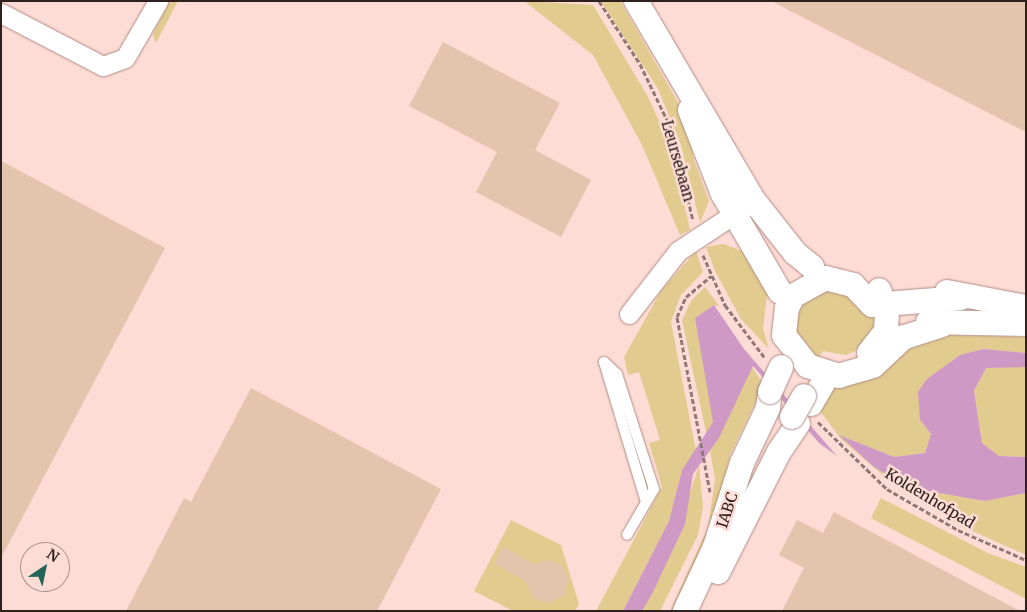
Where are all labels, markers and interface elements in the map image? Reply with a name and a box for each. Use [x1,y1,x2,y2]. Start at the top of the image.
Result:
street label: Leursebaan [658,118,698,204]
street label: Koldenhofpad [882,464,978,532]
street label: IABC [713,490,741,530]
north arrow [20,542,70,592]
text: N [43,545,62,566]

